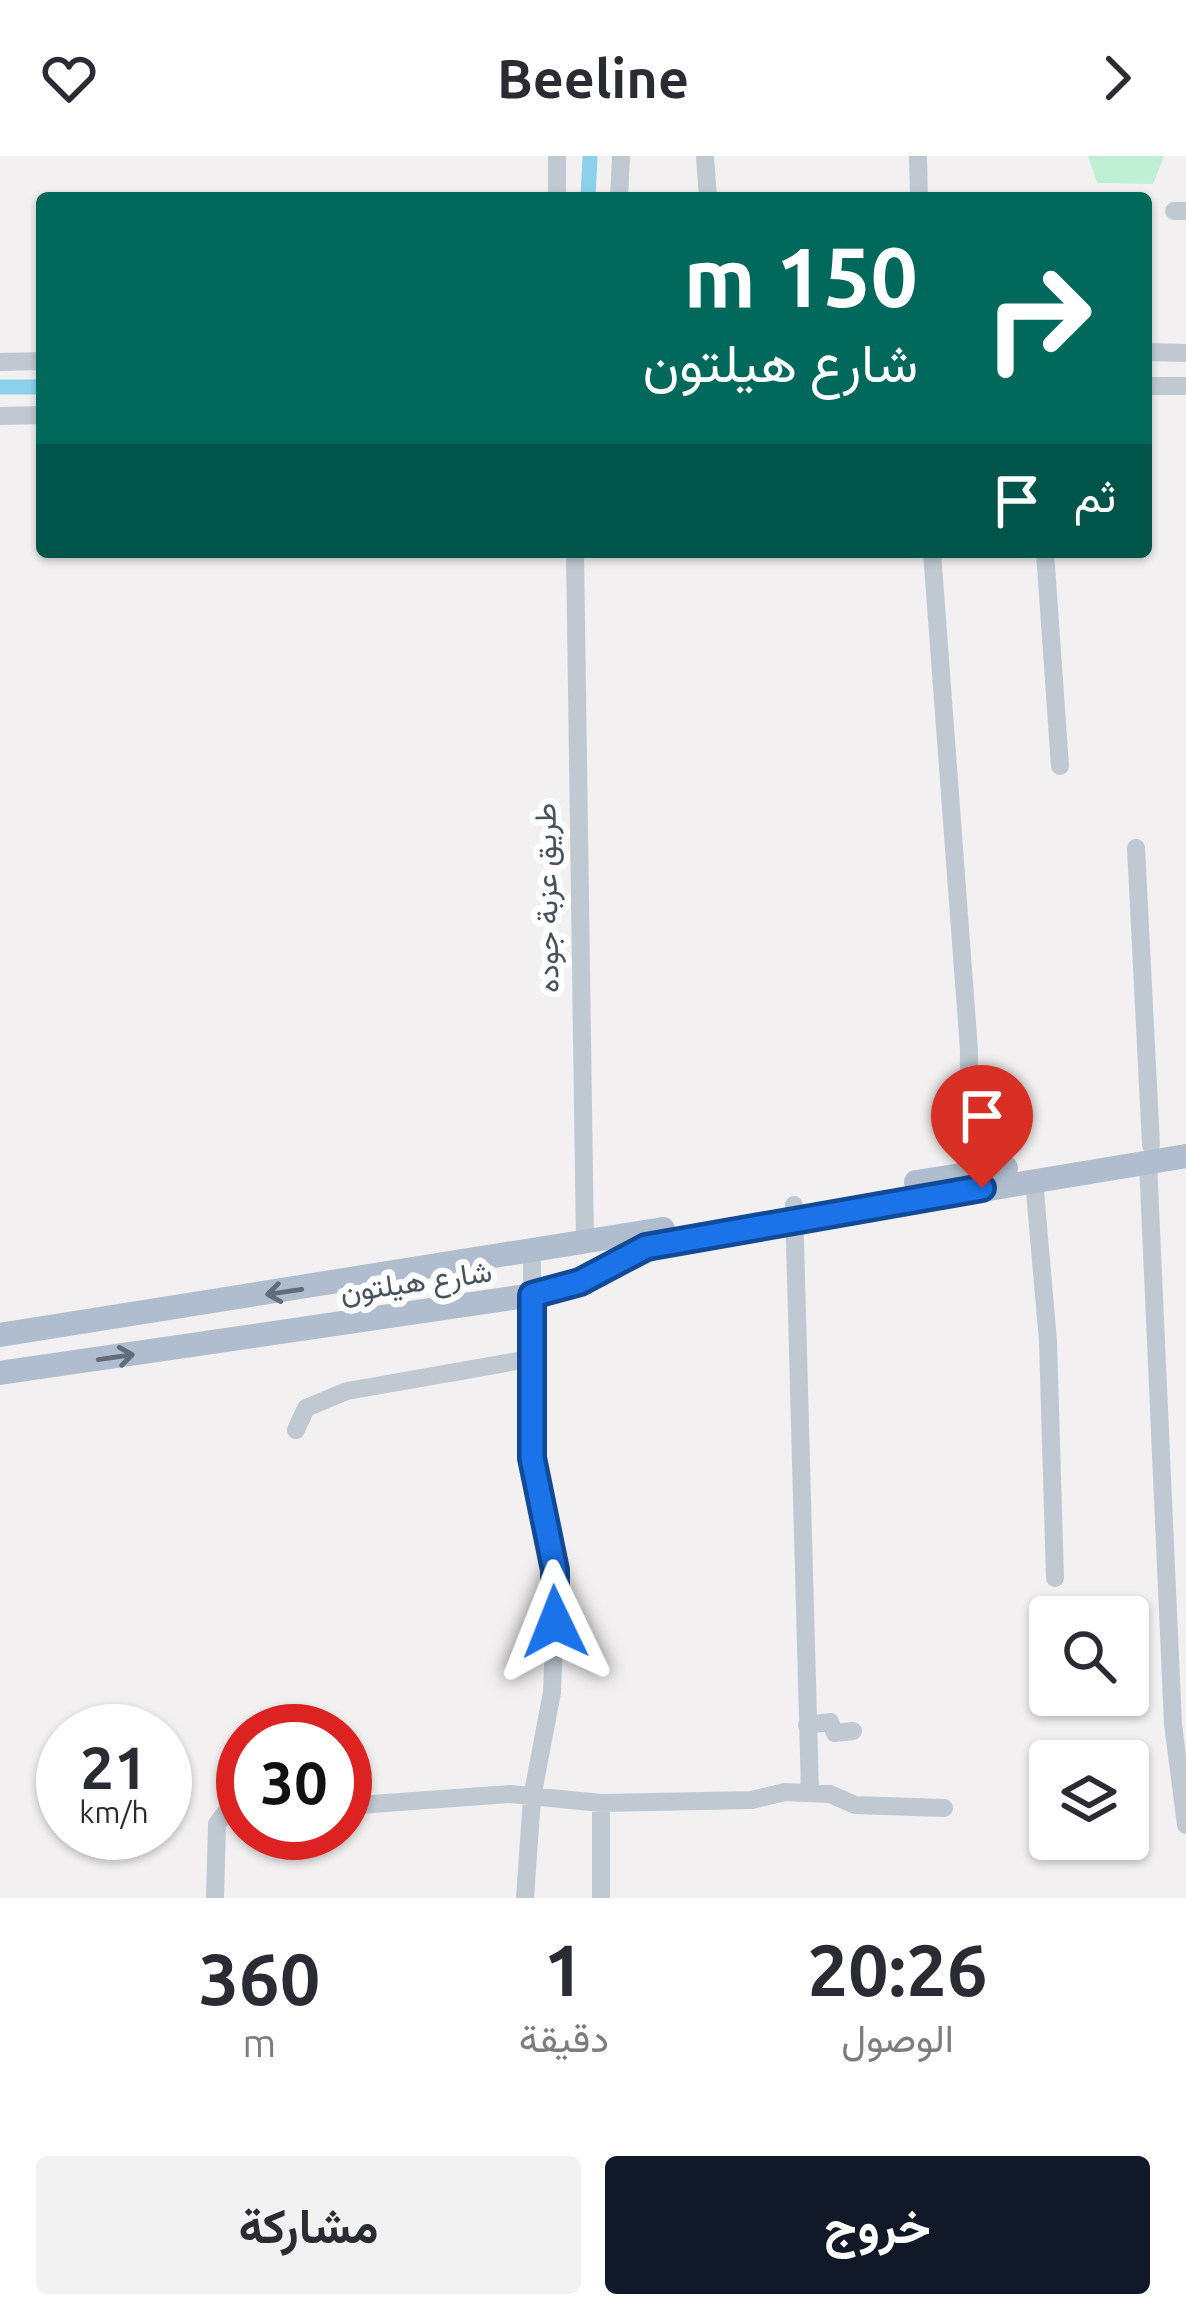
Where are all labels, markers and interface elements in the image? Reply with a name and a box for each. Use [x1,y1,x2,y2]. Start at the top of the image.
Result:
icon: heart [36,45,102,111]
icon: forward [1084,45,1150,111]
text: Beeline [497,48,689,108]
text: 150 m [684,229,918,323]
icon: right [960,240,1116,396]
text: شارع هيلتون [643,332,918,392]
icon: arrive [984,468,1050,534]
text: ثم [1074,470,1116,521]
street label: طريق عزبة جوده [527,803,567,993]
pin [931,1065,1033,1188]
icon: arrive [949,1083,1015,1149]
street label: شارع هيلتون [338,1254,494,1312]
one-way arrow [265,1281,304,1304]
one-way arrow [96,1345,135,1368]
position arrow [492,1559,618,1685]
map controls [1029,1596,1149,1860]
button: search [1029,1596,1149,1716]
speed limit sign: 30 [216,1704,372,1860]
text: 21 [80,1733,148,1800]
button: layers [1029,1740,1149,1860]
text: km/h [79,1795,149,1829]
text: 1 [544,1929,584,2010]
text: 20:26 [807,1929,988,2010]
text: 360 [198,1938,320,2019]
text: دقيقة [519,2016,609,2059]
text: الوصول [841,2016,954,2059]
text: m [243,2021,276,2064]
button: مشاركة [36,2156,581,2294]
button: خروج [605,2156,1150,2294]

